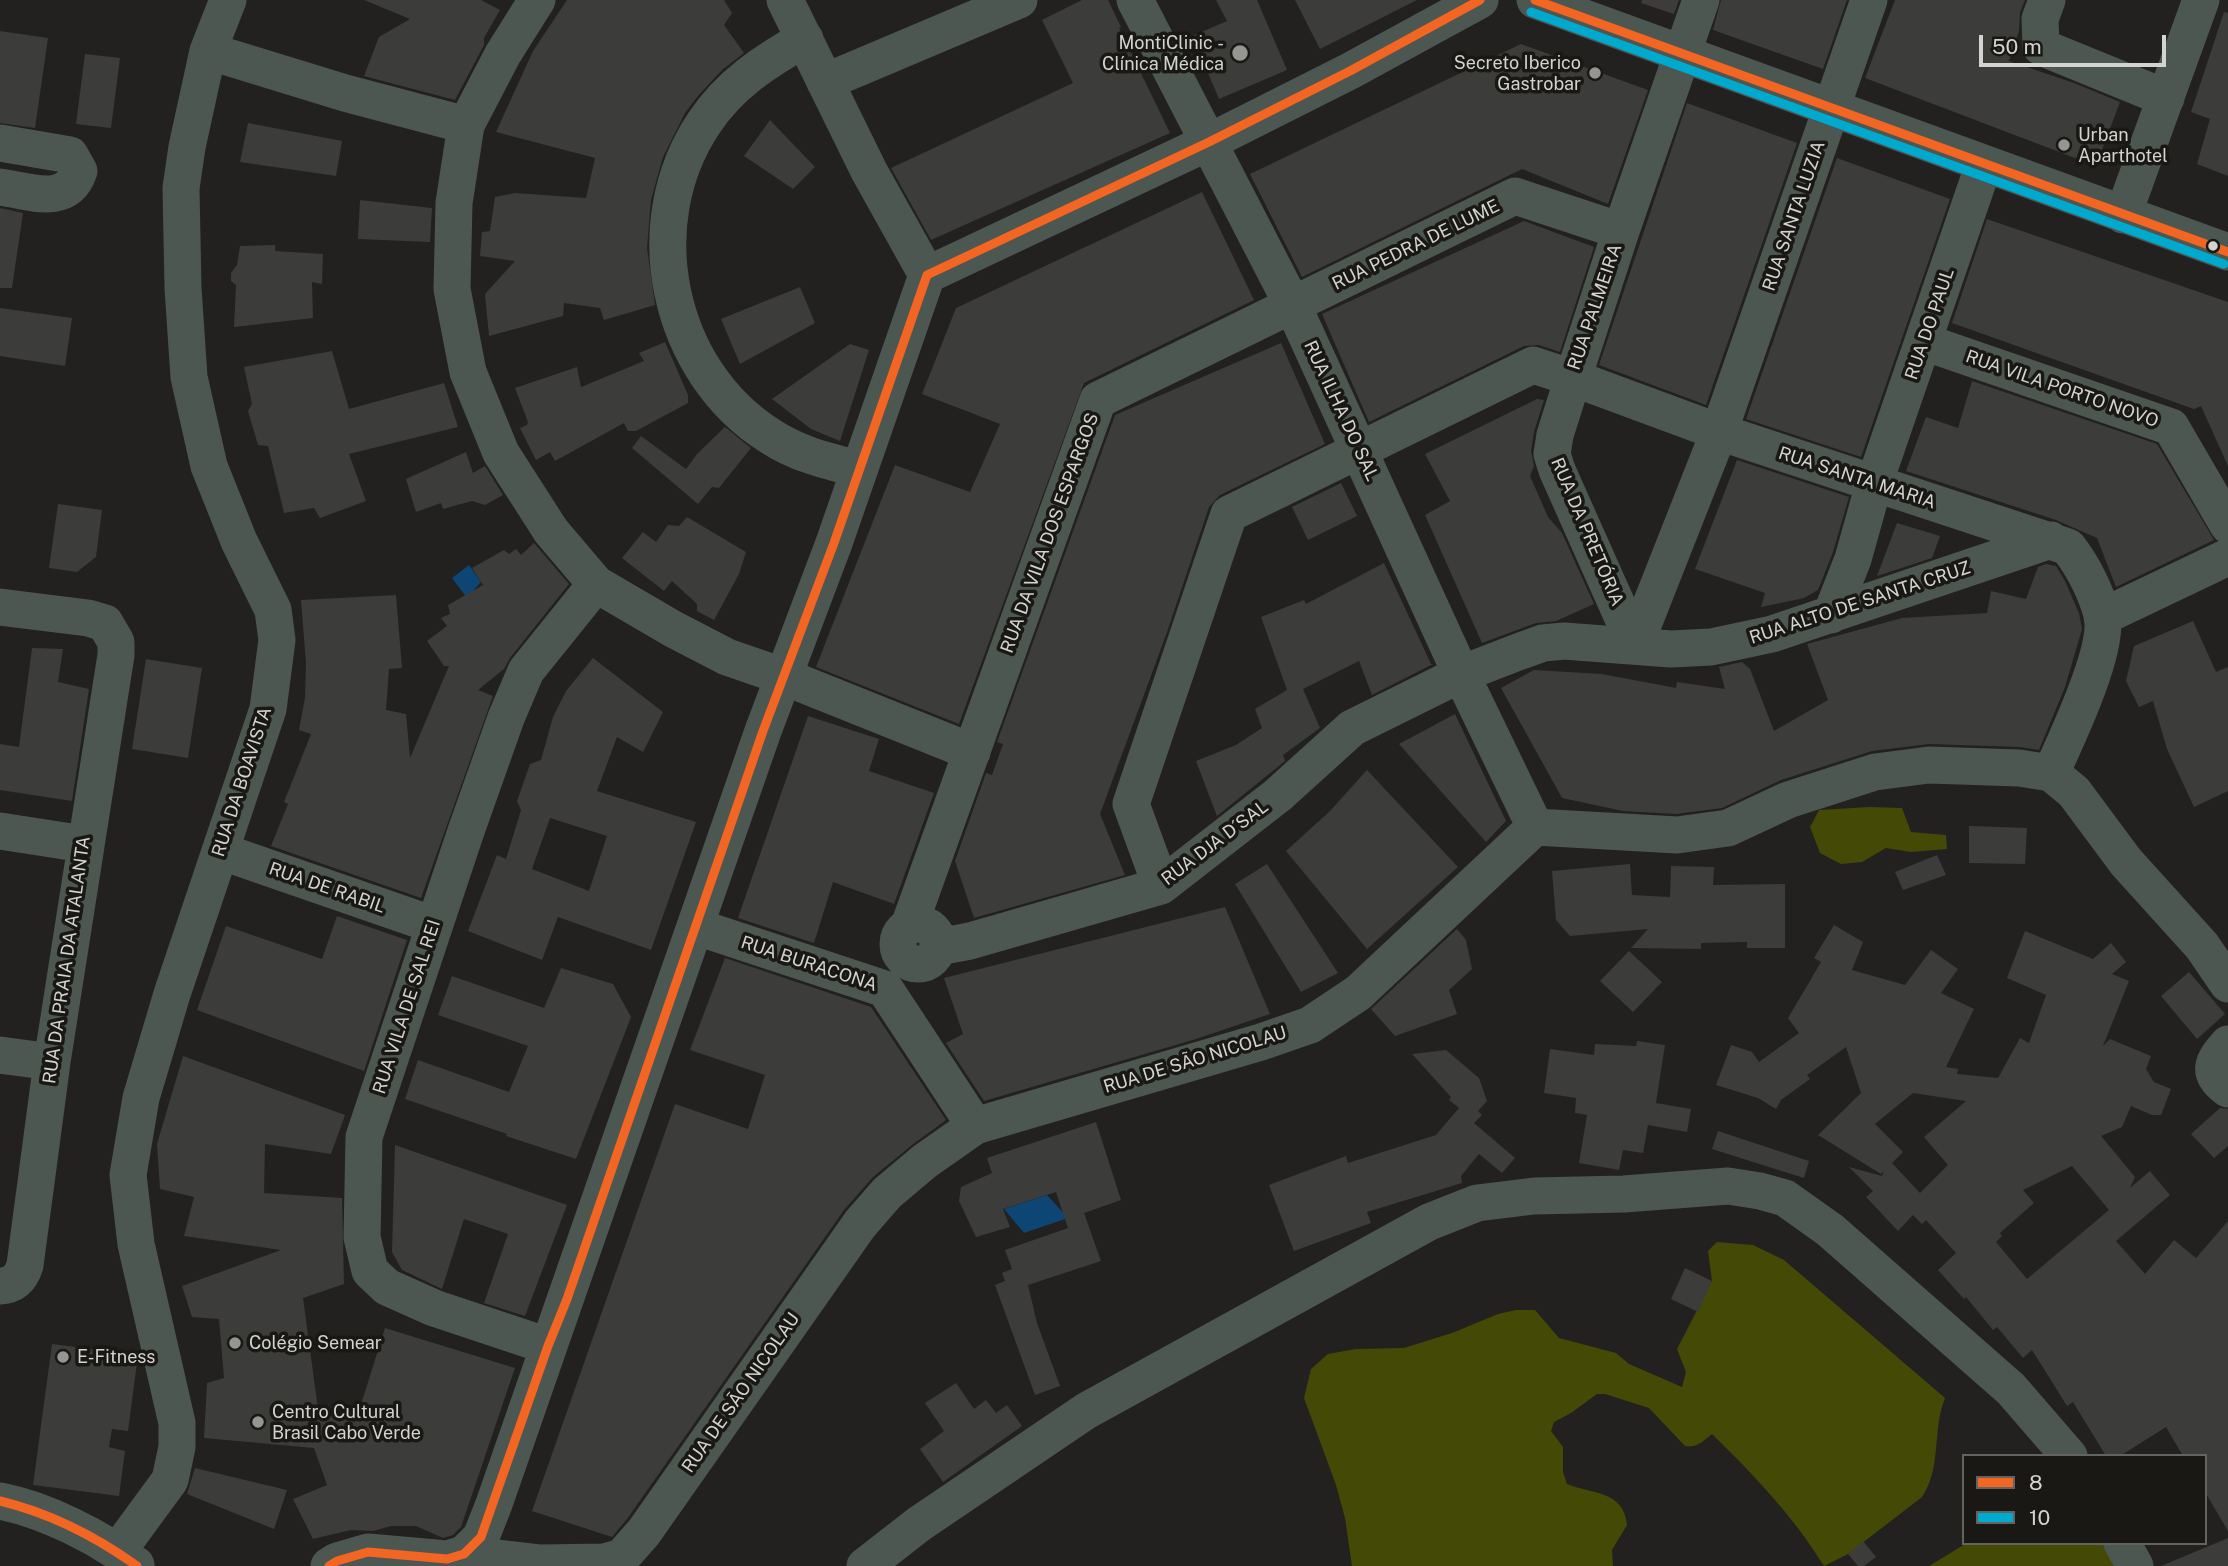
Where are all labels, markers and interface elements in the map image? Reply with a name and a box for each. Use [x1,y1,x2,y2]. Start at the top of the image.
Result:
scale bar [1983,21,2170,65]
place label: MontiClinic - Clínica Médica [1102,32,1224,74]
text: 50 m [1992,34,2042,59]
marker: MontiClinic - Clínica Médica [1230,43,1250,63]
place label: Secreto Iberico Gastrobar [1454,52,1581,94]
marker: Secreto Iberico Gastrobar [1587,65,1603,81]
place label: Urban Aparthotel [2078,124,2168,166]
marker: Urban Aparthotel [2056,137,2072,153]
street label: RUA SANTA LUZIA [1758,138,1830,294]
street label: RUA PEDRA DE LUME [1329,195,1503,295]
unlabelled marker [2206,239,2220,253]
street label: RUA PALMEIRA [1563,241,1627,373]
street label: RUA DO PAUL [1901,265,1959,383]
street label: RUA ILHA DO SAL [1299,337,1383,485]
street label: RUA VILA PORTO NOVO [1963,346,2161,432]
street label: RUA DA VILA DOS ESPARGOS [996,410,1104,656]
street label: RUA SANTA MARIA [1776,442,1938,514]
street label: RUA DA PRETÓRIA [1546,455,1628,609]
street label: RUA ALTO DE SANTA CRUZ [1747,557,1973,649]
street label: RUA DA BOAVISTA [208,704,276,860]
street label: RUA DJA D´SAL [1157,796,1273,890]
street label: RUA DA PRAIA DA ATALANTA [39,835,95,1085]
street label: RUA DE RABIL [266,858,388,918]
street label: RUA VILA DE SAL REI [369,917,445,1097]
street label: RUA BURACONA [738,932,880,996]
street label: RUA DE SÃO NICOLAU [1101,1022,1289,1098]
street label: RUA DE SÃO NICOLAU [678,1309,804,1477]
place label: Colégio Semear [249,1332,382,1354]
marker: Colégio Semear [227,1335,243,1351]
place label: E-Fitness [77,1346,155,1368]
marker: E-Fitness [55,1349,71,1365]
place label: Centro Cultural Brasil Cabo Verde [272,1401,421,1444]
marker: Centro Cultural Brasil Cabo Verde [250,1414,266,1430]
legend [1962,1454,2207,1545]
text: 8 [2029,1470,2043,1495]
text: 10 [2029,1505,2050,1530]

